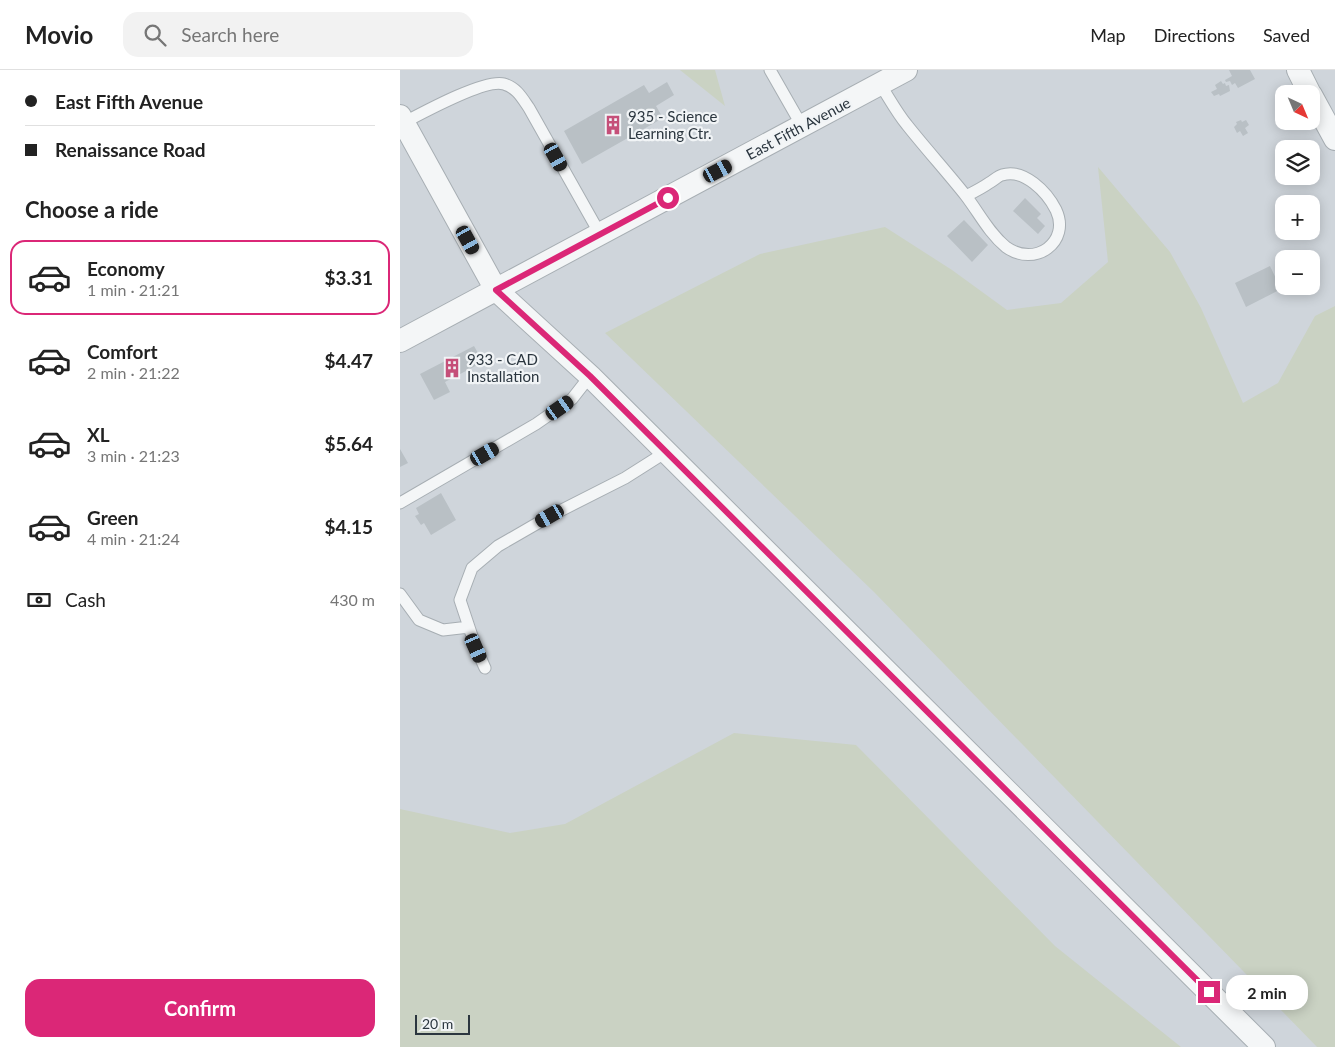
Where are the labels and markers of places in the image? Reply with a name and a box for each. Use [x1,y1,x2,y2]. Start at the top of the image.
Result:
place label: 935 - Science Learning Ctr. [628,107,718,142]
building icon: 935 - Science Learning Ctr. [602,114,624,136]
place label: 933 - CAD Installation [467,350,539,385]
building icon: 933 - CAD Installation [441,357,463,379]

